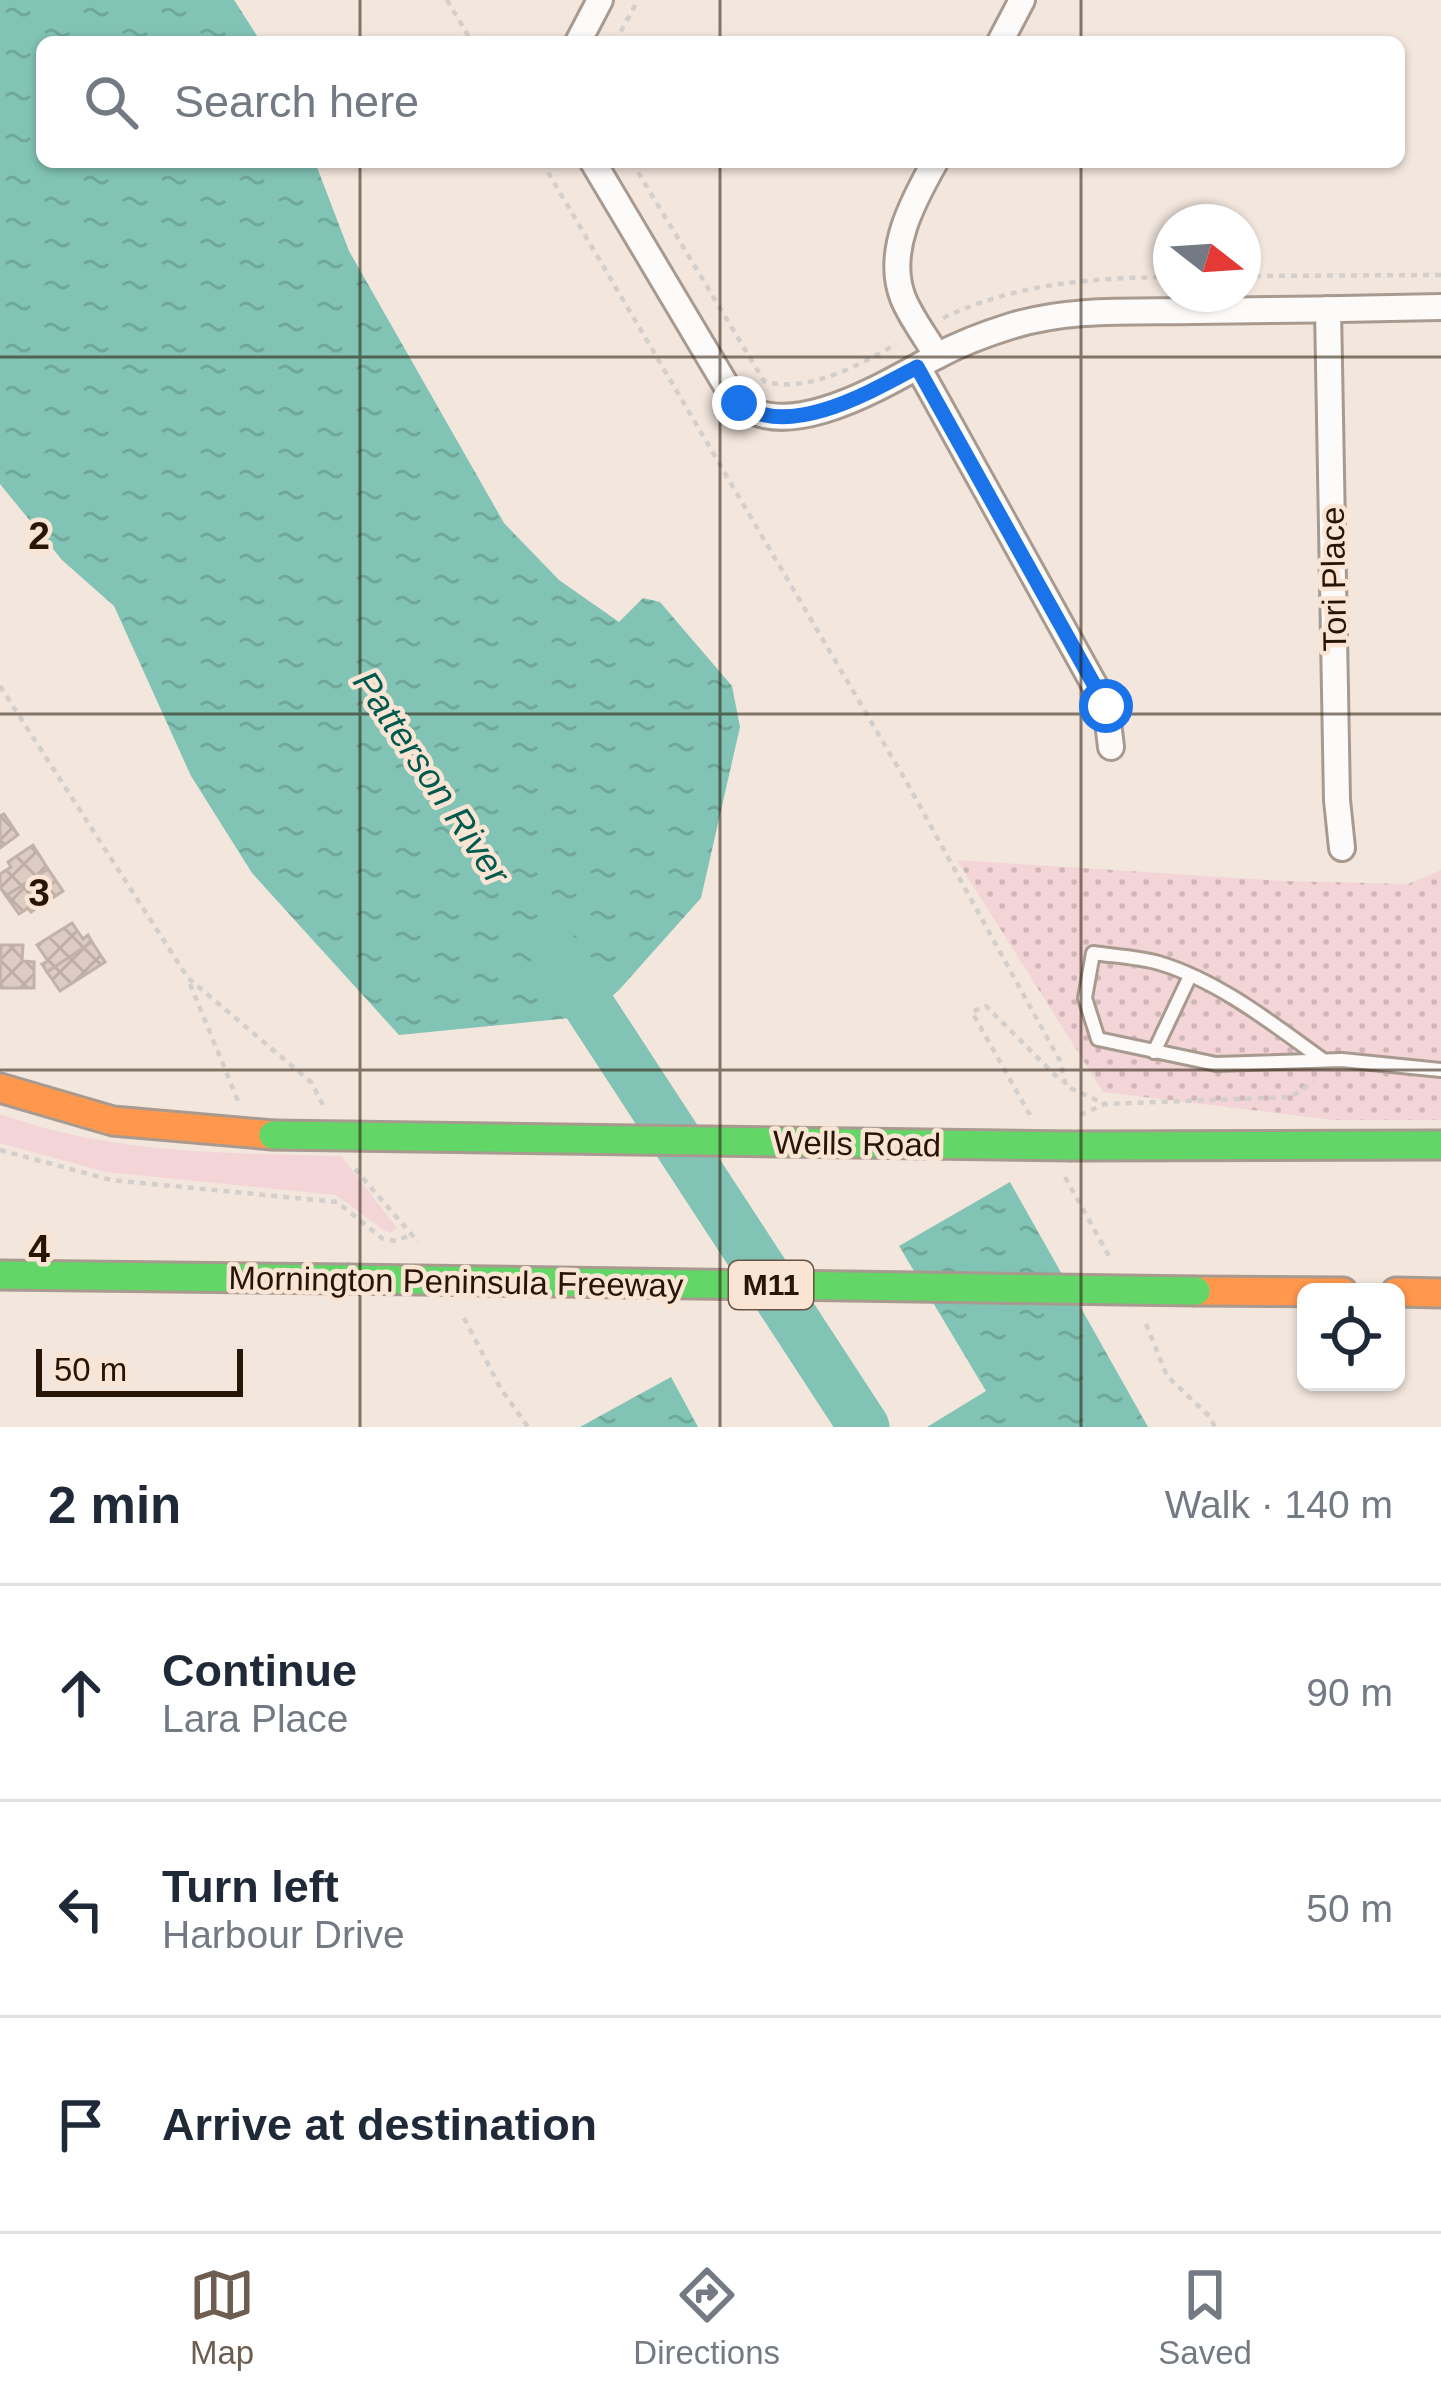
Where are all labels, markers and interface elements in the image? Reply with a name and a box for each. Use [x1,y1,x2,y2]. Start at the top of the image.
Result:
search box [36,36,1405,168]
icon: search [78,69,144,135]
text: Search here [174,76,419,127]
north arrow [1153,204,1261,312]
route end [712,376,766,430]
street label: Tori Place [1314,506,1353,652]
text: 2 [28,514,50,557]
water label: Patterson River [345,663,519,893]
route start [1079,679,1133,733]
text: 3 [28,871,50,914]
street label: Wells Road [773,1124,941,1163]
text: 4 [28,1227,50,1270]
street label: Mornington Peninsula Freeway [228,1259,684,1304]
road number: M11 [729,1261,813,1309]
map controls [1297,1283,1405,1391]
button: locate [1297,1283,1405,1391]
scale bar [36,1343,243,1396]
text: 50 m [54,1351,127,1388]
text: 2 min [48,1477,181,1534]
text: Walk · 140 m [1165,1483,1393,1526]
text: Continue [162,1645,357,1696]
icon: ahead [48,1660,114,1726]
text: 90 m [1306,1671,1393,1714]
text: Lara Place [162,1697,348,1740]
text: Turn left [162,1861,339,1912]
icon: left [48,1876,114,1942]
text: 50 m [1306,1887,1393,1930]
text: Harbour Drive [162,1913,405,1956]
icon: arrive [48,2092,114,2158]
text: Arrive at destination [162,2099,597,2150]
tab: Map [189,2262,255,2372]
tab: Directions [633,2262,780,2372]
tab: Saved [1158,2262,1252,2372]

